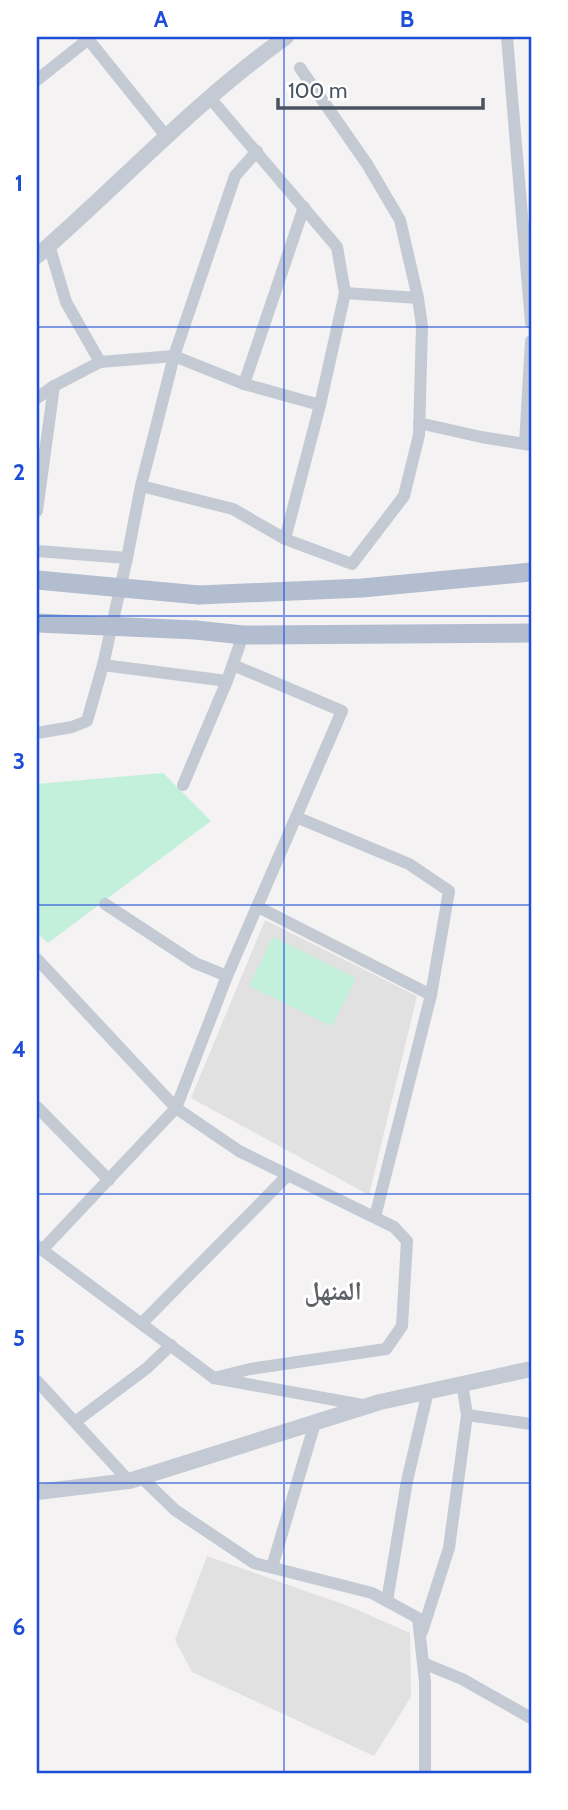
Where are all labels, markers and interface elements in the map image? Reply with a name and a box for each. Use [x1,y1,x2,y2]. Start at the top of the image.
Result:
text: A [154,5,169,33]
text: B [400,5,414,33]
scale bar [278,66,482,110]
text: 100 m [288,78,347,103]
text: 1 [15,169,23,197]
text: 2 [13,458,25,486]
text: 3 [13,747,25,775]
text: 4 [12,1035,26,1063]
district label: المنهل [304,1275,362,1307]
text: 5 [13,1324,25,1352]
text: 6 [13,1613,25,1641]

